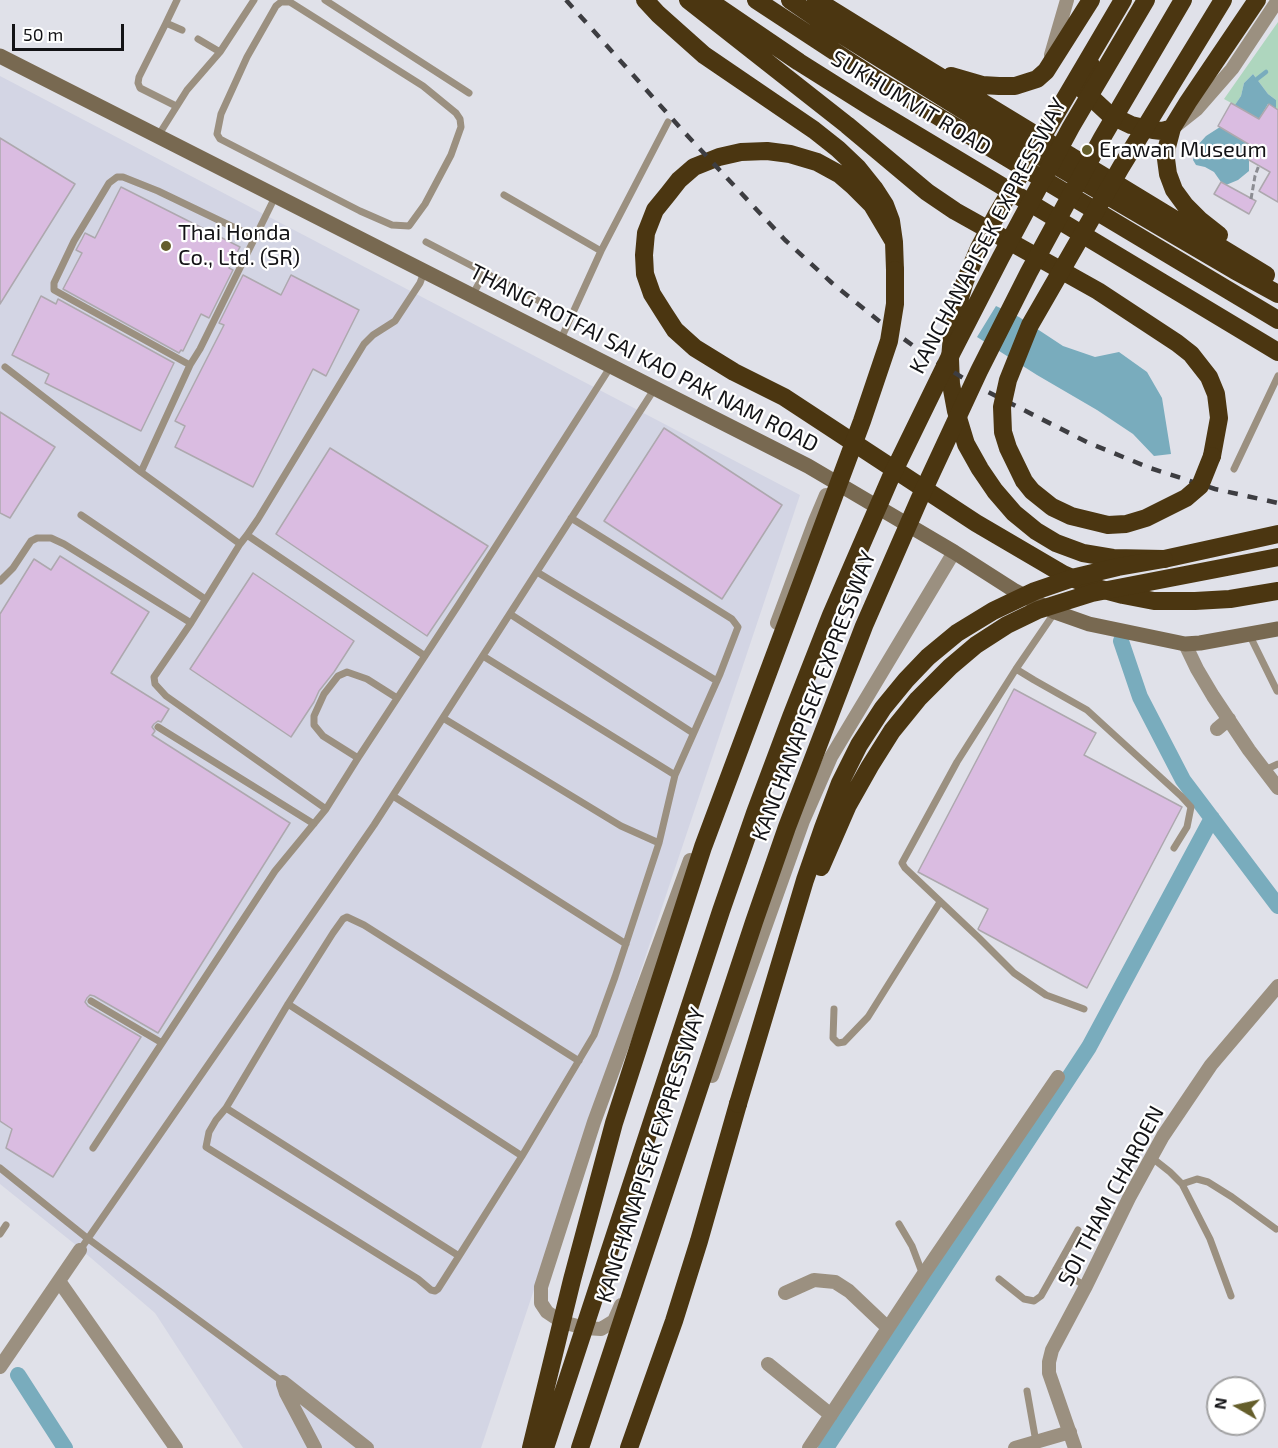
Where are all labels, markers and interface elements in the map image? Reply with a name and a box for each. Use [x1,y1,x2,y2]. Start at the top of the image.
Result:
scale bar [15,12,128,50]
text: 50 m [23,23,63,45]
street label: SUKHUMVIT ROAD [826,45,996,161]
street label: KANCHANAPISEK EXPRESSWAY [904,94,1072,378]
place label: Erawan Museum [1099,137,1267,163]
marker: Erawan Museum [1080,143,1094,157]
place label: Thai Honda Co., Ltd. (SR) [178,220,300,272]
marker: Thai Honda Co., Ltd. (SR) [159,239,173,253]
street label: THANG ROTFAI SAI KAO PAK NAM ROAD [465,258,823,458]
street label: KANCHANAPISEK EXPRESSWAY [746,547,882,845]
street label: KANCHANAPISEK EXPRESSWAY [591,1004,711,1306]
street label: SOI THAM CHAROEN [1052,1101,1170,1291]
north arrow [1206,1376,1266,1436]
text: N [1209,1396,1230,1411]

